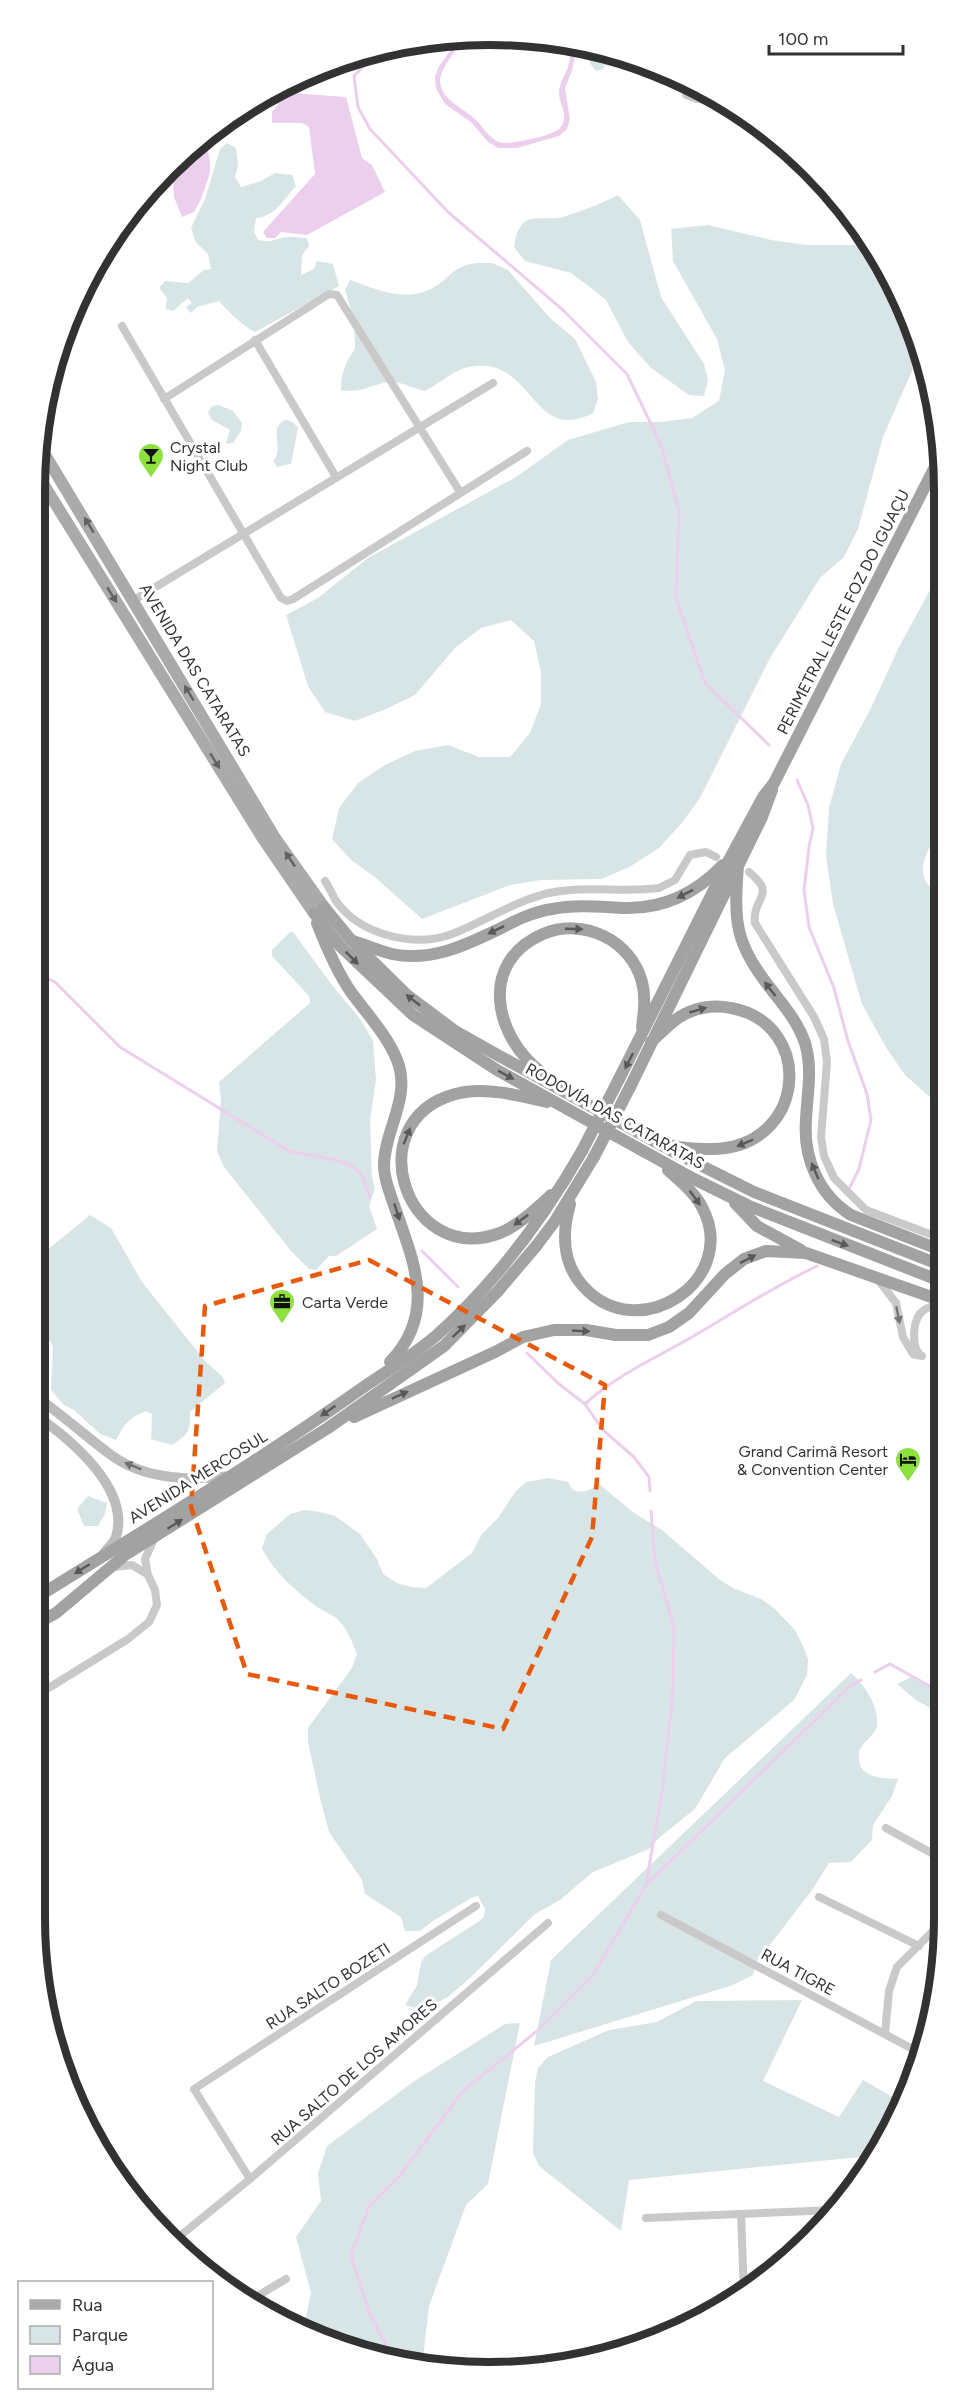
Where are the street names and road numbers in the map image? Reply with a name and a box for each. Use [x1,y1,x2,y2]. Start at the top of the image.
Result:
street label: PERIMETRAL LESTE FOZ DO IGUAÇU [773,486,913,738]
street label: AVENIDA DAS CATARATAS [136,580,254,760]
street label: RODOVÍA DAS CATARATAS [522,1059,708,1173]
street label: AVENIDA MERCOSUL [125,1426,271,1527]
street label: RUA SALTO BOZETI [262,1939,394,2033]
street label: RUA TIGRE [758,1945,838,1999]
street label: RUA SALTO DE LOS AMORES [267,1995,441,2149]

